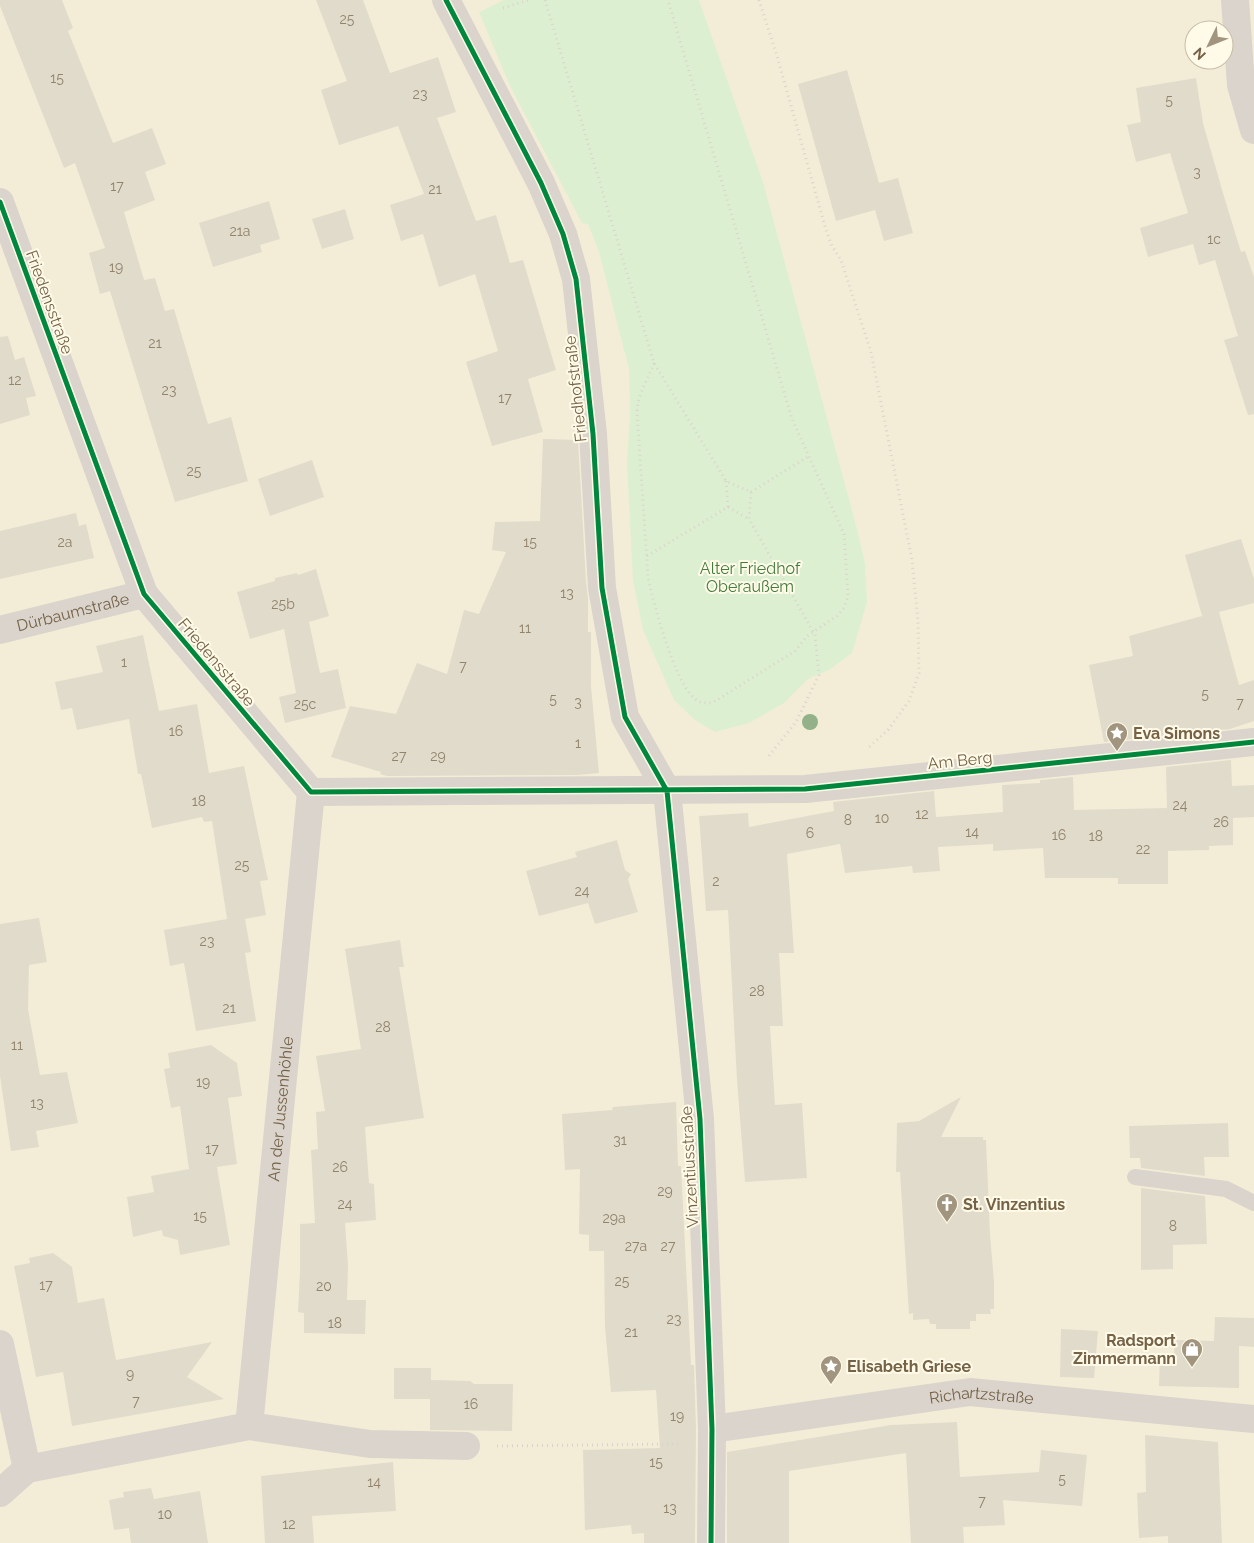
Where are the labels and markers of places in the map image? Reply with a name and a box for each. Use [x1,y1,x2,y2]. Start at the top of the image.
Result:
place icon: Eva Simons [1105,721,1129,752]
place label: Eva Simons [1133,724,1220,743]
church icon: St. Vinzentius [935,1192,959,1223]
place label: St. Vinzentius [963,1195,1065,1214]
place label: Radsport Zimmermann [1073,1331,1176,1368]
shop icon: Radsport Zimmermann [1180,1337,1204,1368]
place icon: Elisabeth Griese [819,1354,843,1385]
place label: Elisabeth Griese [847,1357,972,1376]

